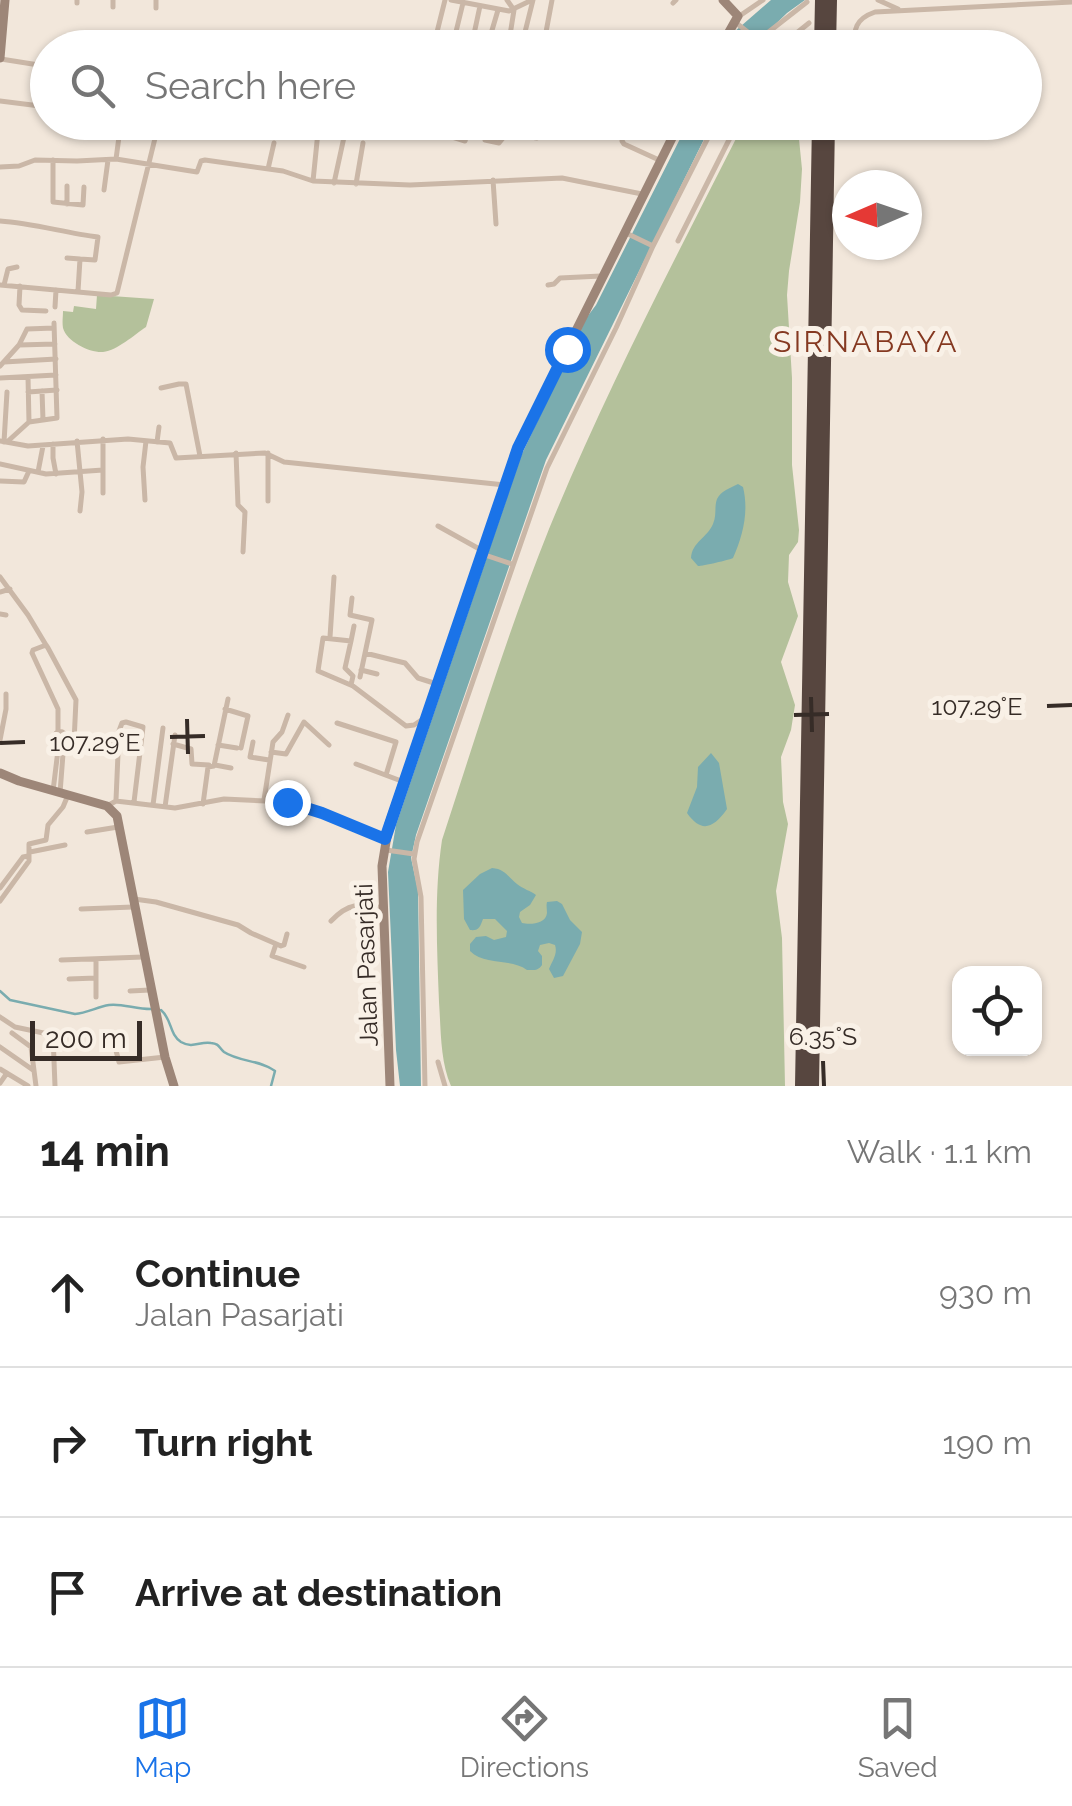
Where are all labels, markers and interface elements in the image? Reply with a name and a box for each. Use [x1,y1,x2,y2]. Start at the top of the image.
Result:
search box [30,30,1042,140]
icon: search [65,58,120,113]
text: Search here [145,63,356,108]
north arrow [832,170,922,260]
district label: SIRNABAYA [773,324,959,359]
route start [545,327,591,373]
text: 107.29°E [932,691,1022,721]
text: 107.29°E [50,727,140,757]
route end [265,780,311,826]
street label: Jalan Pasarjati [348,883,384,1047]
map controls [952,966,1042,1056]
button: locate [952,966,1042,1056]
scale bar [30,1016,142,1060]
text: 6.35°S [789,1021,857,1051]
text: 200 m [45,1022,127,1055]
text: 14 min [40,1127,170,1176]
text: Walk · 1.1 km [847,1133,1032,1170]
text: Continue [135,1251,300,1296]
icon: ahead [40,1265,95,1320]
text: 930 m [939,1274,1032,1311]
text: Jalan Pasarjati [135,1296,344,1333]
icon: right [40,1415,95,1470]
text: Turn right [135,1420,312,1465]
text: 190 m [942,1424,1032,1461]
icon: arrive [40,1565,95,1620]
text: Arrive at destination [135,1570,502,1615]
tab: Map [134,1691,191,1784]
tab: Directions [460,1691,589,1784]
tab: Saved [858,1691,938,1784]

